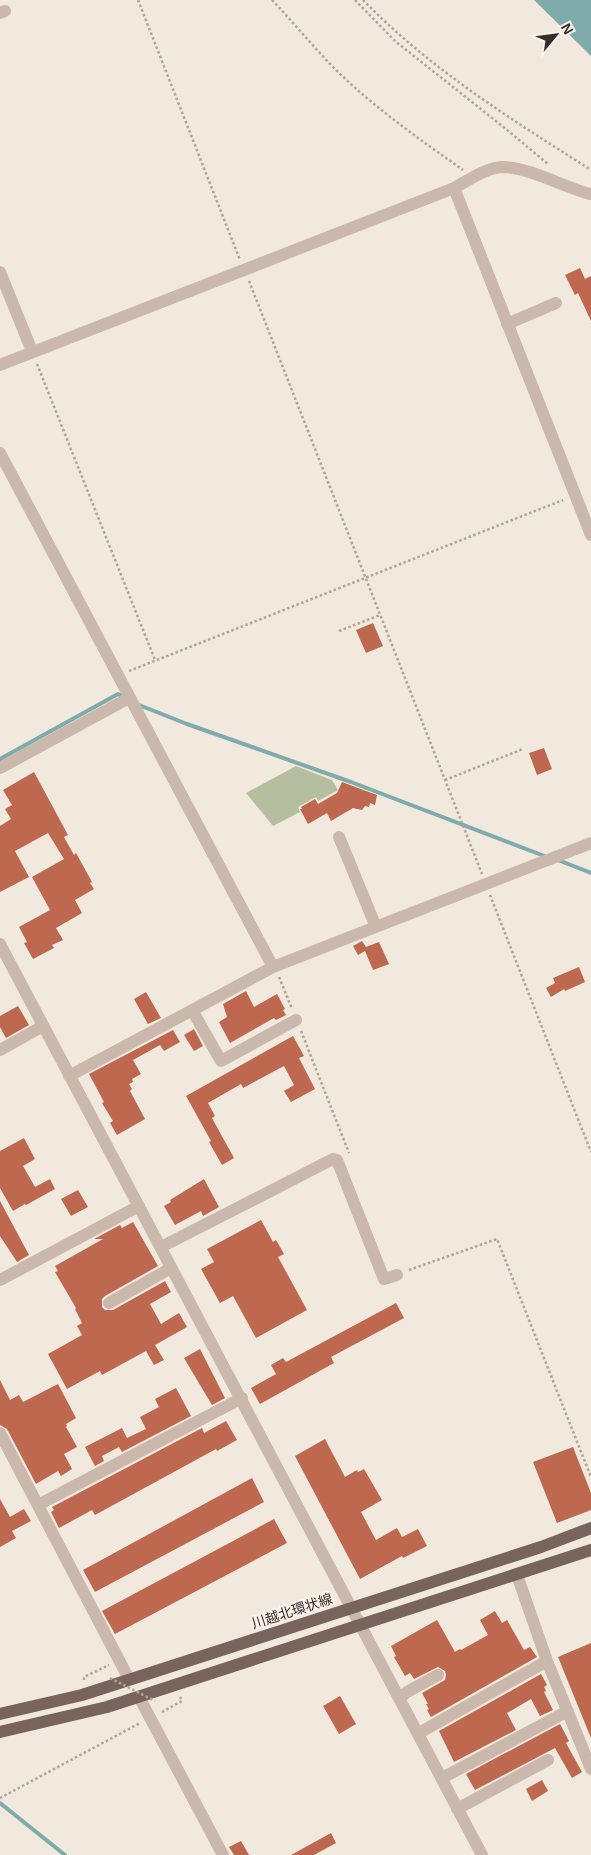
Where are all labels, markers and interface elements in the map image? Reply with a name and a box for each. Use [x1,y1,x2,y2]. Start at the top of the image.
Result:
north arrow [531,10,581,60]
text: N [558,20,577,37]
street label: 川越北環状線 [250,1590,334,1632]

